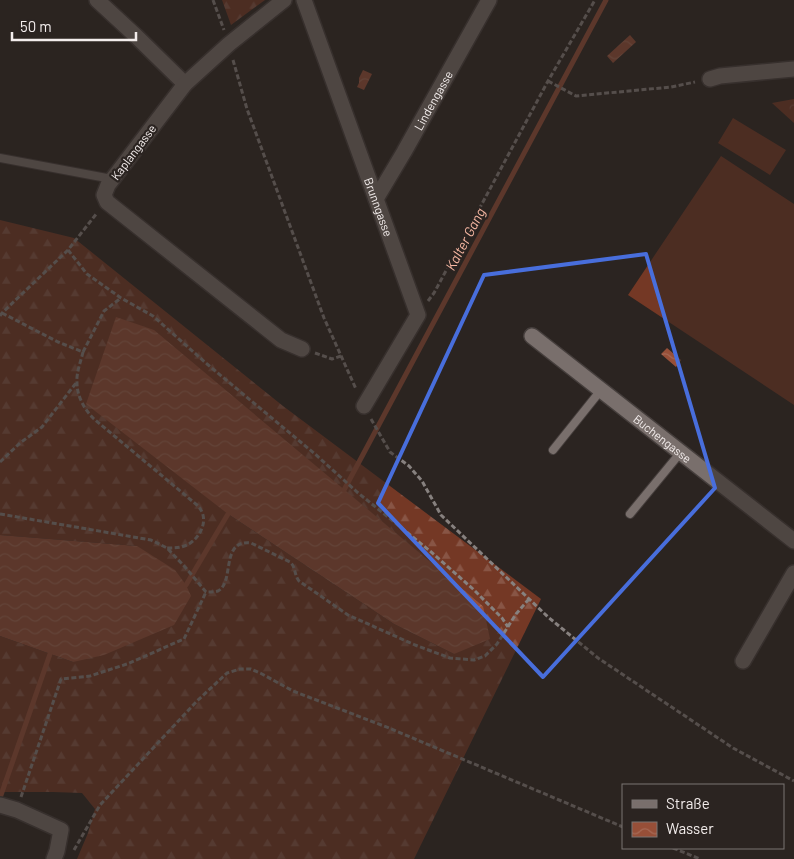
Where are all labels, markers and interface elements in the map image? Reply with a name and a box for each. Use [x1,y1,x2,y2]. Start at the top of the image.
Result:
scale bar [12,10,136,42]
text: 50 m [20,17,52,35]
street label: Lindengasse [411,68,455,132]
street label: Kaplangasse [108,122,158,182]
street label: Brunngasse [362,176,396,238]
water label: Kalter Gang [441,205,489,273]
street label: Buchengasse [631,411,694,465]
legend [622,784,784,849]
text: Straße [666,794,710,812]
text: Wasser [666,819,714,837]

